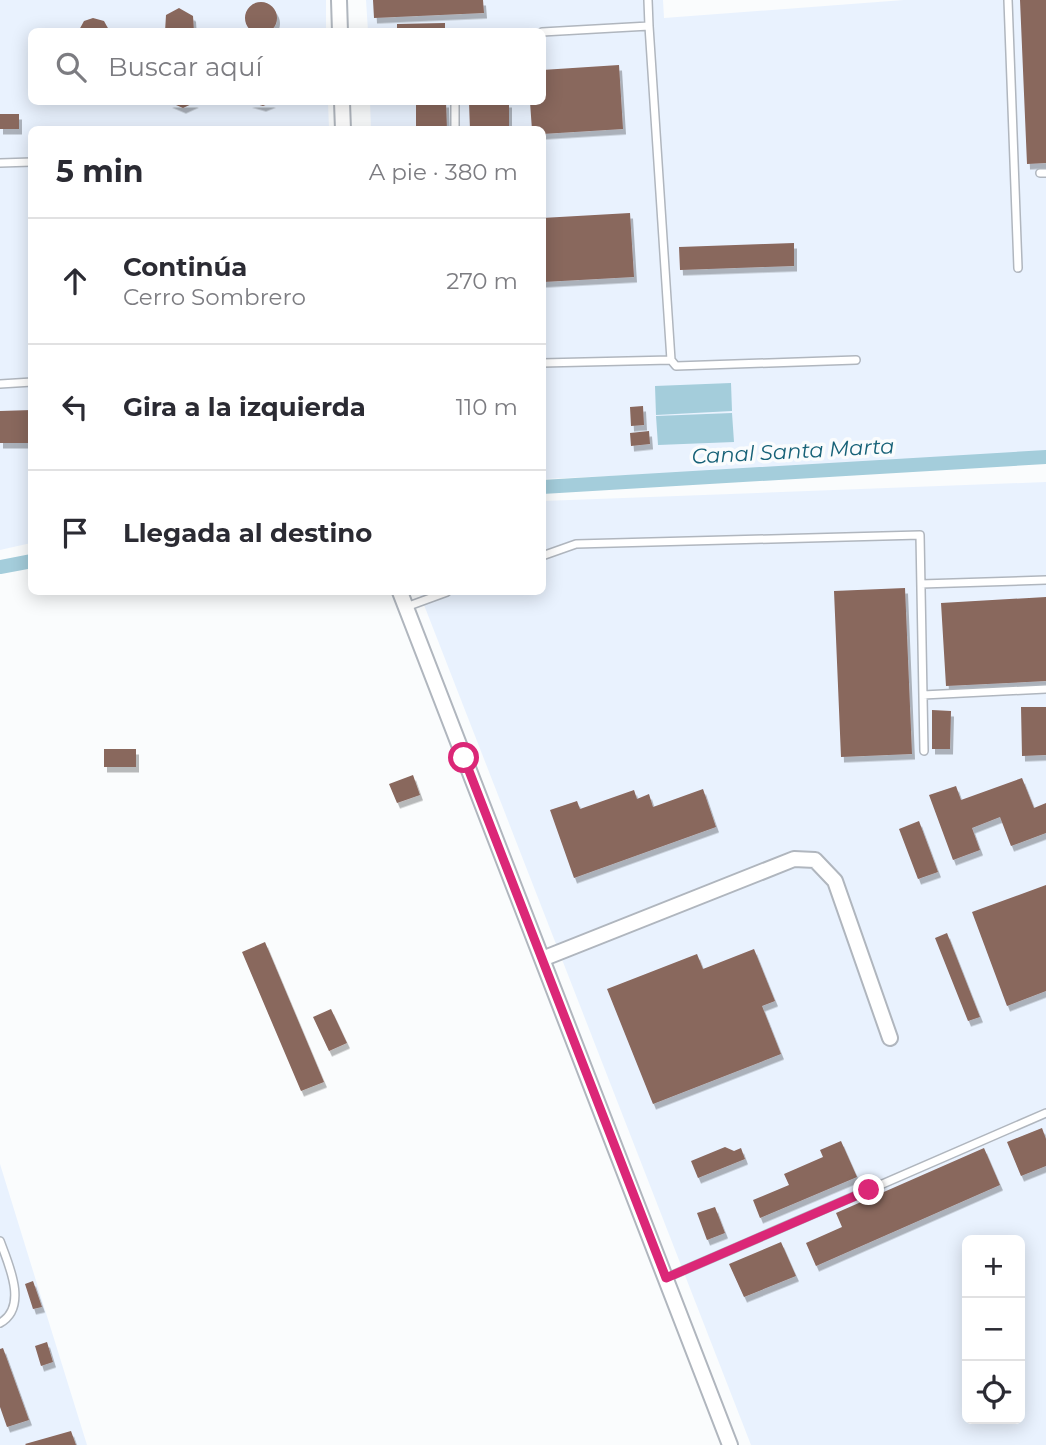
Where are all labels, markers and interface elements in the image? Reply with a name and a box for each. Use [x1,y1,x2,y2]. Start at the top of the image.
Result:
search box [28,28,546,105]
icon: search [52,48,90,86]
text: Buscar aquí [108,51,262,83]
text: 5 min [56,153,144,190]
text: A pie · 380 m [369,158,518,186]
text: Continúa [123,251,247,283]
icon: ahead [56,262,94,300]
text: 270 m [446,267,518,295]
text: Cerro Sombrero [123,283,306,311]
icon: left [56,388,94,426]
text: Gira a la izquierda [123,391,366,423]
text: 110 m [456,393,518,421]
water label: Canal Santa Marta [691,433,895,469]
icon: arrive [56,514,94,552]
text: Llegada al destino [123,517,372,549]
route start [448,742,479,773]
route end [853,1174,884,1205]
map controls [962,1235,1025,1424]
button: + [962,1235,1025,1298]
button: − [962,1298,1025,1361]
button: locate [962,1361,1025,1424]

